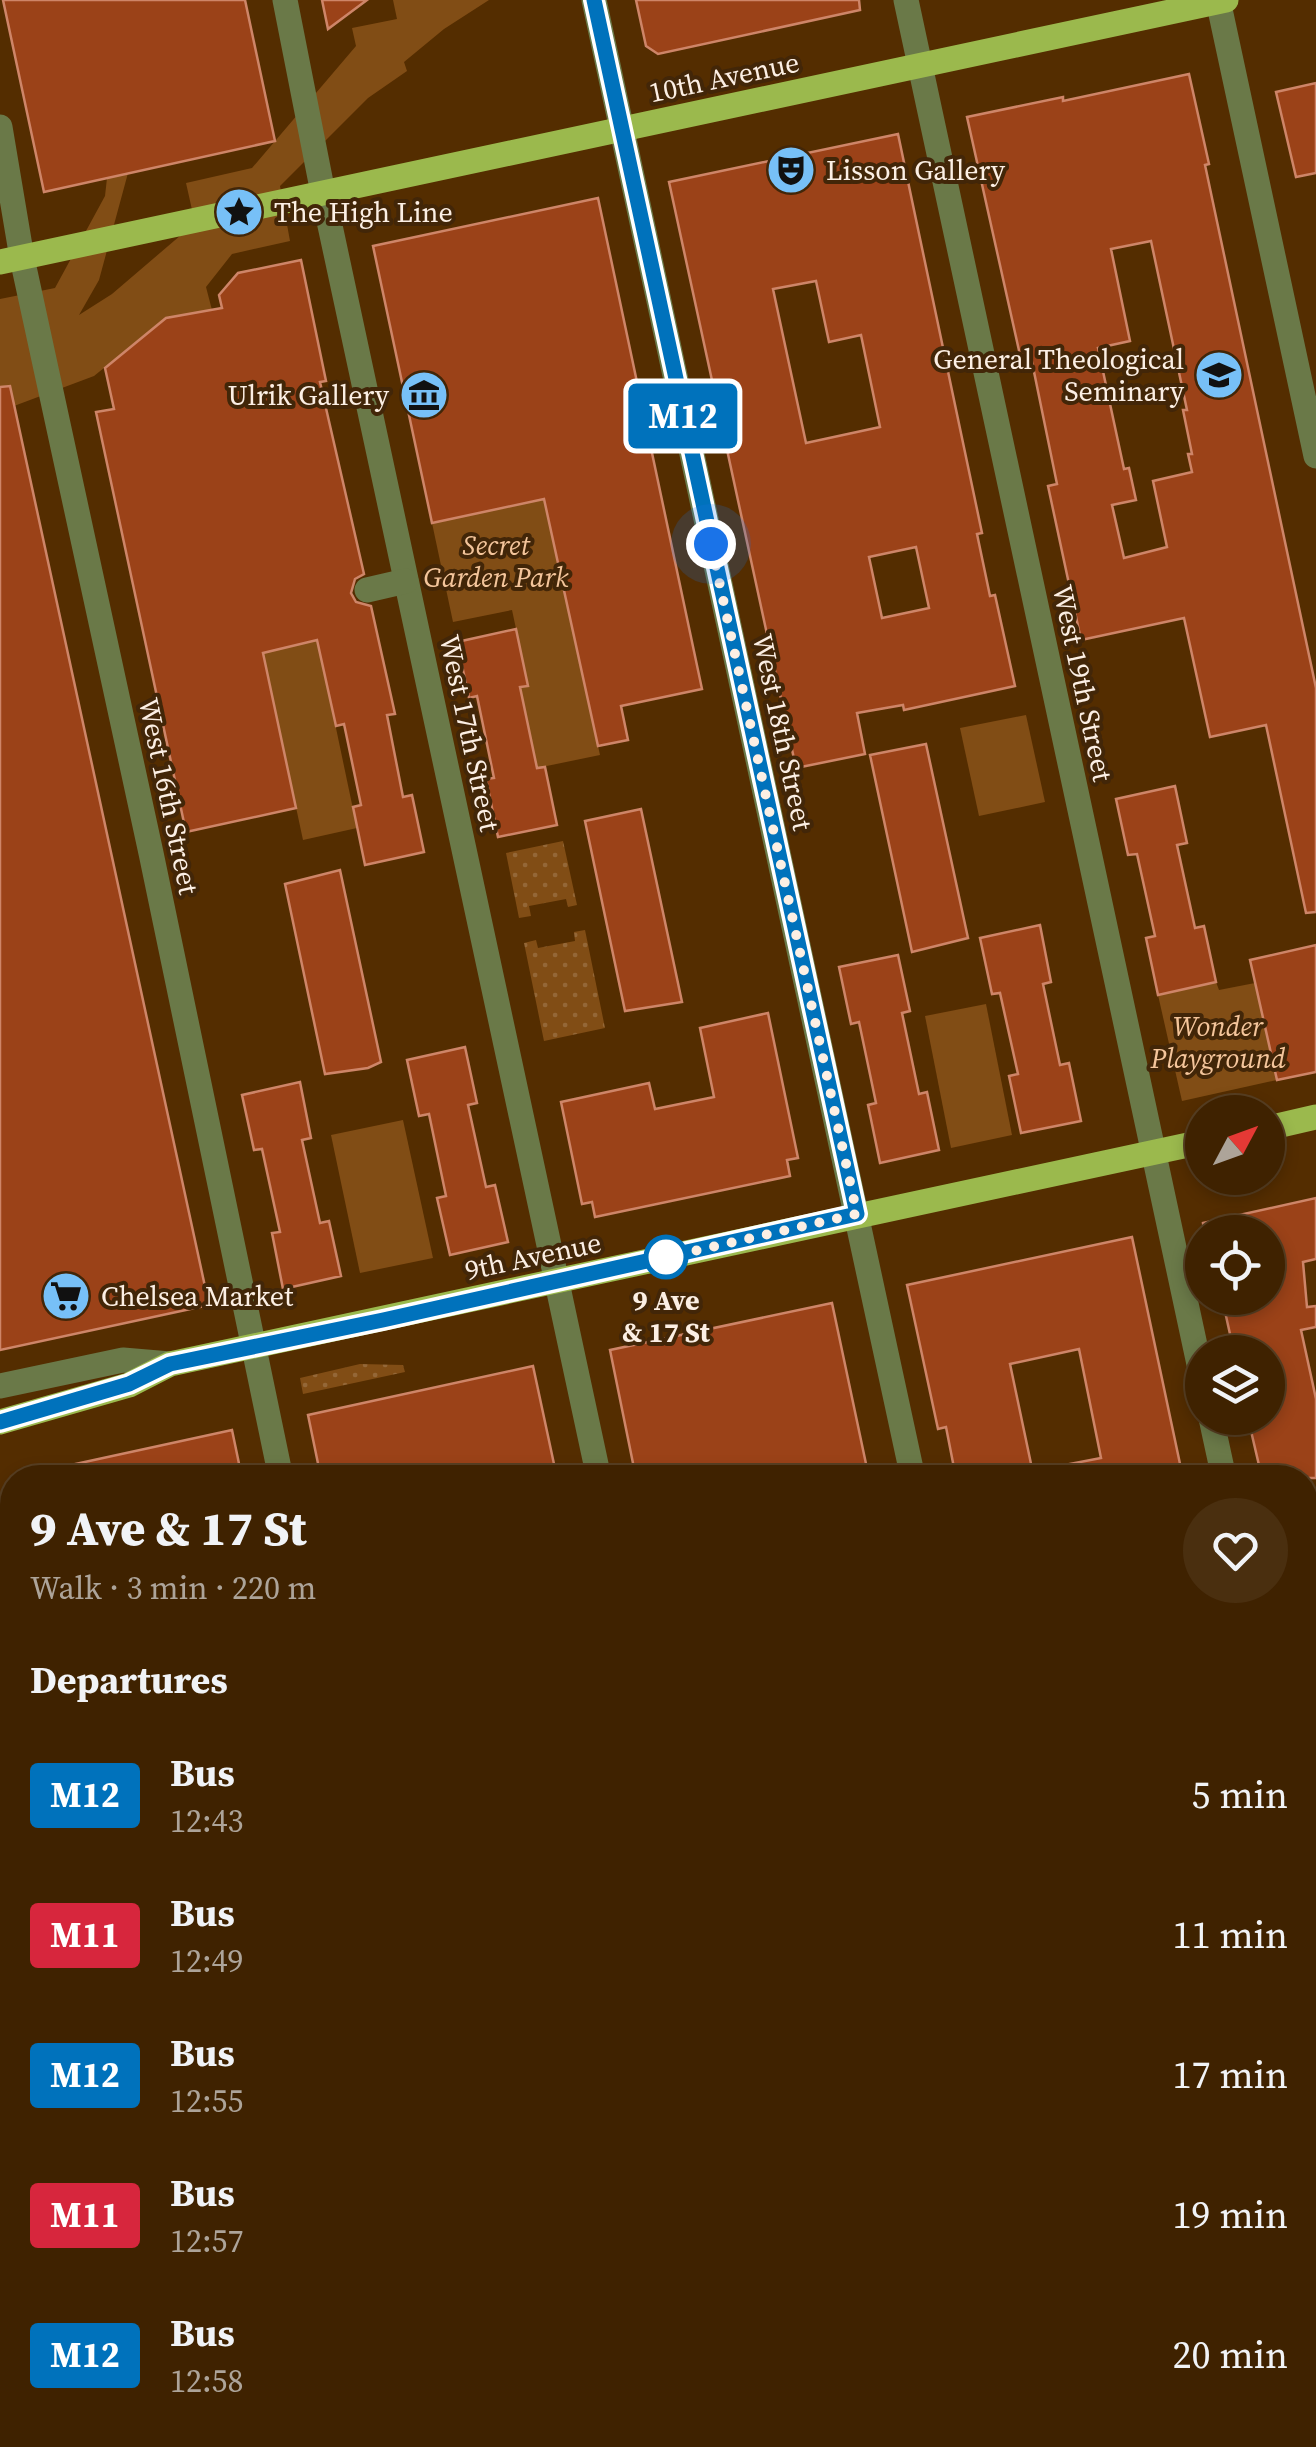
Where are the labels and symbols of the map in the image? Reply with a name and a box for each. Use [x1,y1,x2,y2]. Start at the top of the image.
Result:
street label: 10th Avenue [646,43,802,111]
theatre icon: Lisson Gallery [765,144,817,196]
place label: Lisson Gallery [826,151,1006,189]
place icon: The High Line [213,186,265,238]
place label: The High Line [274,193,453,231]
place label: General Theological Seminary [933,340,1185,410]
school or university icon: General Theological Seminary [1193,349,1245,401]
museum icon: Ulrik Gallery [398,369,450,421]
place label: Ulrik Gallery [227,376,390,414]
line badge: M12 [626,384,740,448]
your location [686,519,736,569]
park label: Secret Garden Park [424,526,569,596]
street label: West 19th Street [1044,581,1123,786]
street label: West 18th Street [744,630,823,835]
street label: West 17th Street [431,631,510,836]
street label: West 16th Street [130,694,209,899]
park label: Wonder Playground [1149,1007,1286,1077]
north arrow [1185,1095,1285,1195]
street label: 9th Avenue [461,1223,605,1289]
marker: 9 Ave & 17 St [645,1236,687,1278]
supermarket icon: Chelsea Market [40,1270,92,1322]
place label: Chelsea Market [101,1277,294,1315]
place label: 9 Ave & 17 St [622,1281,711,1351]

